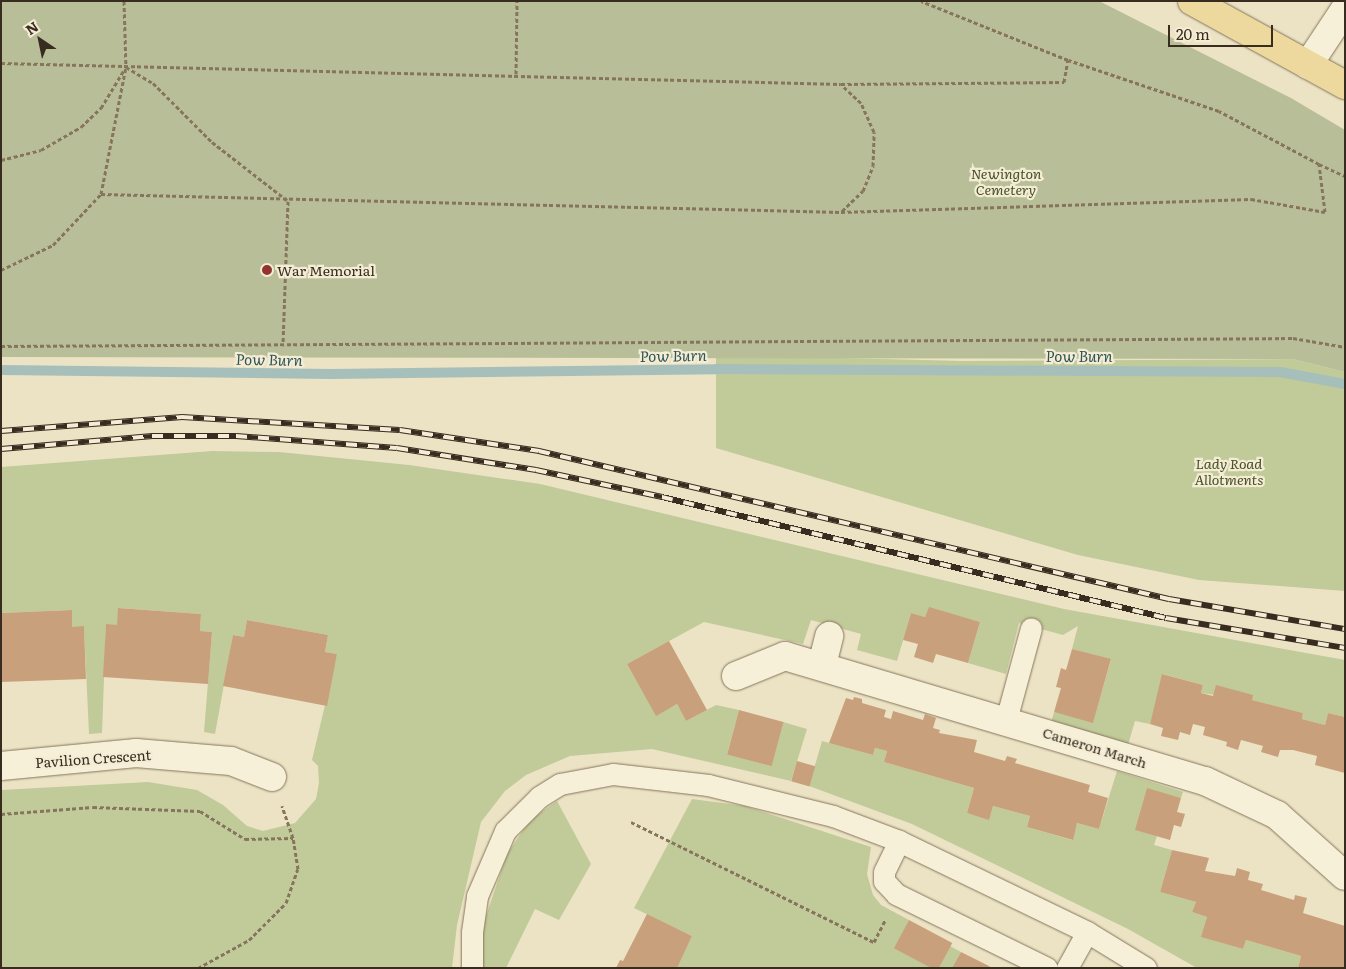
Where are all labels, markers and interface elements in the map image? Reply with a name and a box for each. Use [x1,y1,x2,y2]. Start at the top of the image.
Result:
north arrow [15,15,65,65]
scale bar [1171,15,1276,47]
text: N [21,16,42,39]
text: 20 m [1176,22,1210,45]
park label: Newington Cemetery [971,165,1041,198]
place label: War Memorial [277,262,375,278]
marker: War Memorial [261,264,273,276]
water label: Pow Burn [639,345,707,365]
water label: Pow Burn [1046,347,1112,365]
water label: Pow Burn [235,349,303,369]
park label: Lady Road Allotments [1195,455,1263,488]
street label: Cameron March [1041,723,1149,771]
street label: Pavilion Crescent [35,746,151,770]

